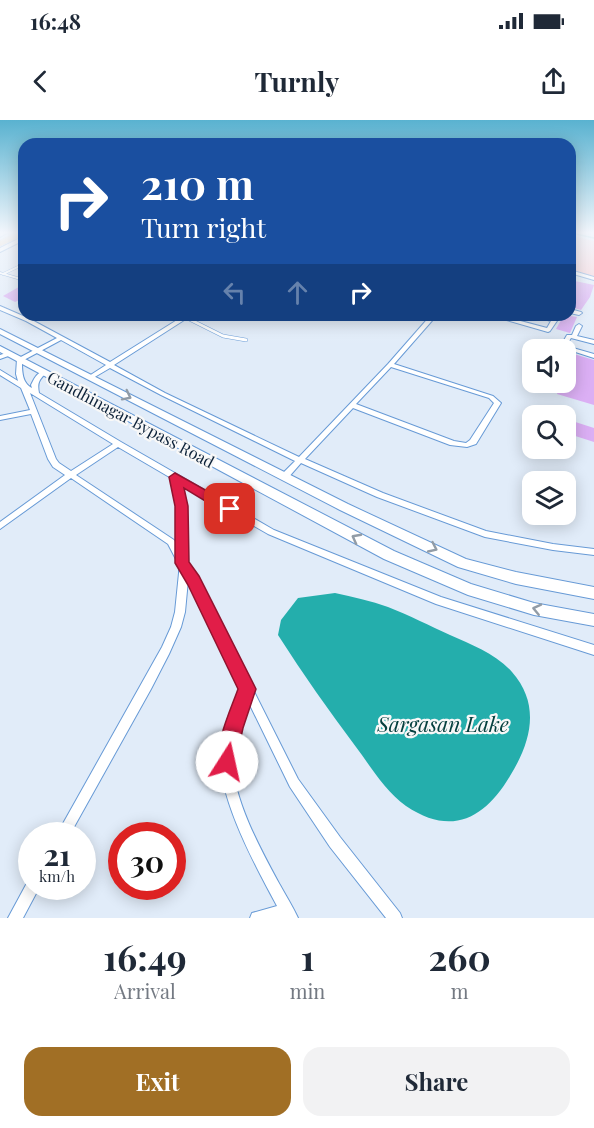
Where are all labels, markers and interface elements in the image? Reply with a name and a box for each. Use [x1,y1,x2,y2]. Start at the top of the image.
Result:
text: 16:48 [30,6,81,36]
text: Turnly [255,63,339,99]
icon: back [24,65,57,98]
icon: share [537,65,570,98]
text: 210 m [141,155,254,211]
icon: right [42,162,120,240]
text: Turn right [141,209,266,245]
icon: left [218,276,251,309]
icon: ahead [281,276,314,309]
icon: right [344,276,377,309]
map controls [522,339,576,525]
button: sound [522,339,576,393]
street label: Gandhinagar Bypass Road [44,366,218,472]
one-way arrow [120,388,131,400]
button: search [522,405,576,459]
button: layers [522,471,576,525]
pin [204,483,255,534]
icon: arrive [213,492,246,525]
one-way arrow [351,534,362,545]
one-way arrow [426,541,437,553]
one-way arrow [532,604,542,617]
water label: Sargasan Lake [376,709,509,737]
position arrow [195,730,259,794]
speed limit sign: 30 [108,822,186,900]
text: 21 [43,834,71,874]
text: km/h [39,866,75,886]
text: 16:49 [103,932,187,980]
text: 1 [301,932,314,980]
text: 260 [429,932,491,980]
text: Arrival [114,977,176,1004]
text: min [290,977,325,1004]
text: m [451,977,469,1004]
button: Exit [24,1047,291,1116]
button: Share [303,1047,570,1116]

